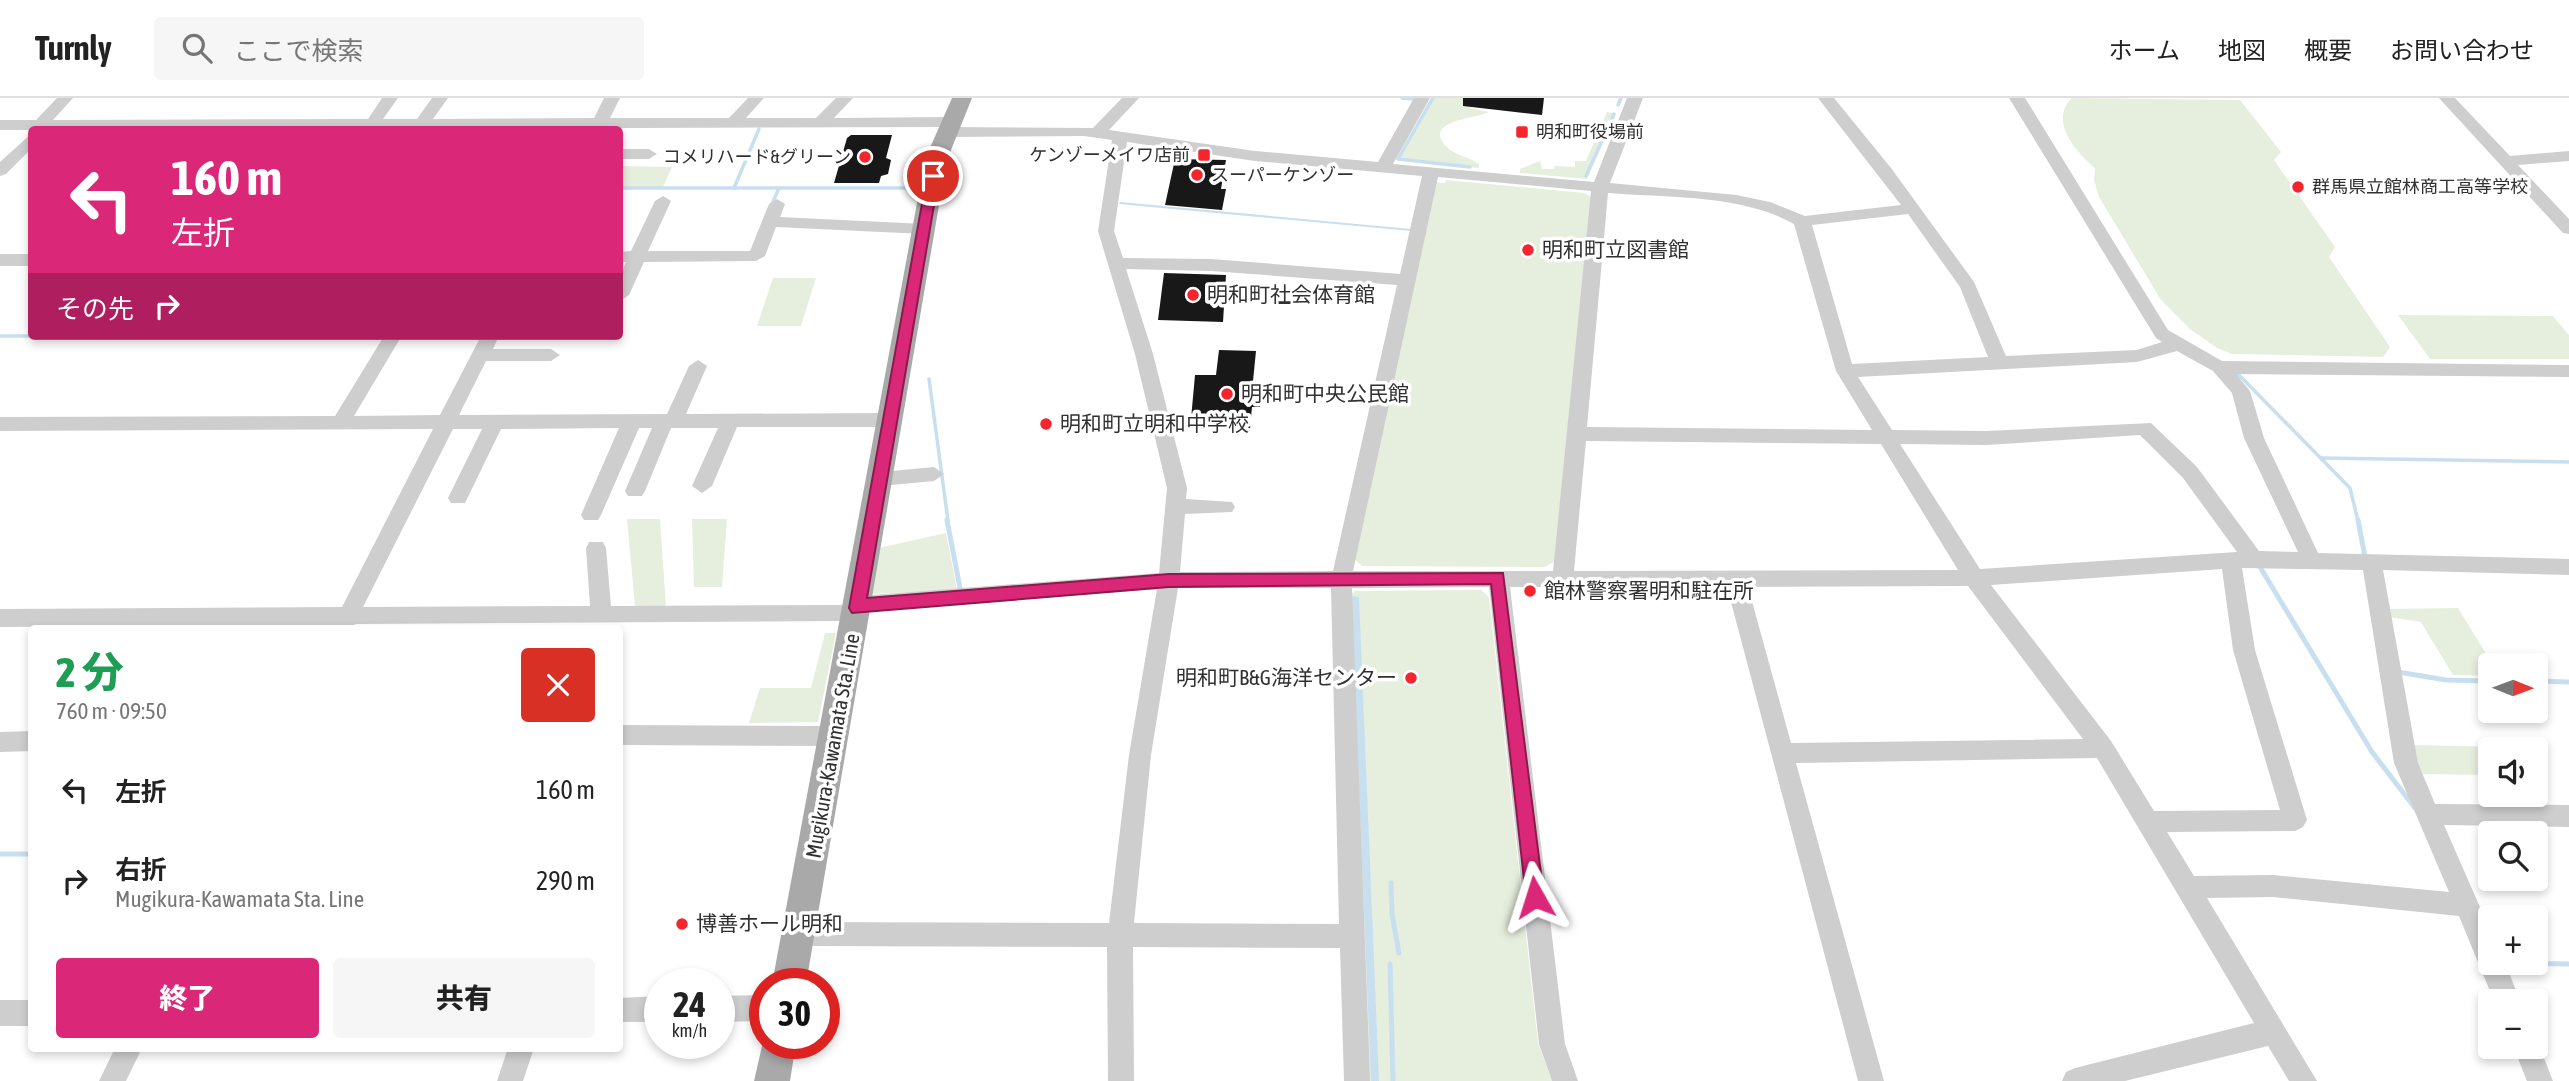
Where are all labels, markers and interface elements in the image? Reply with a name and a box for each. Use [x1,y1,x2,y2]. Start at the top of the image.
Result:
search box [154,17,644,80]
text: Turnly [35,29,112,67]
icon: search [178,29,216,67]
text: ここで検索 [234,36,364,66]
text: ホーム [2109,37,2180,64]
text: 地図 [2218,37,2266,64]
text: 概要 [2304,37,2352,64]
text: お問い合わせ [2390,37,2534,64]
place label: 明和町役場前 [1536,121,1644,142]
marker: 明和町役場前 [1514,124,1530,140]
place label: ケンゾーメイワ店前 [1029,144,1190,165]
place label: コメリハード&グリーン [663,146,851,167]
pin [903,146,963,206]
marker: ケンゾーメイワ店前 [1196,147,1212,163]
text: 160 m [171,149,282,205]
marker: コメリハード&グリーン [857,149,873,165]
icon: left [56,154,147,245]
icon: arrive [914,157,952,195]
place label: スーパーケンゾー [1211,164,1354,185]
marker: スーパーケンゾー [1189,167,1205,183]
place label: 群馬県立館林商工高等学校 [2312,176,2528,197]
marker: 群馬県立館林商工高等学校 [2290,179,2306,195]
text: 左折 [171,214,235,251]
place label: 明和町立図書館 [1542,237,1689,261]
marker: 明和町立図書館 [1520,242,1536,258]
place label: 明和町社会体育館 [1207,282,1375,306]
icon: right [148,287,186,325]
marker: 明和町社会体育館 [1185,287,1201,303]
text: その先 [56,294,134,324]
place label: 明和町中央公民館 [1241,381,1409,405]
marker: 明和町中央公民館 [1219,386,1235,402]
place label: 明和町立明和中学校 [1060,411,1249,435]
marker: 明和町立明和中学校 [1038,416,1054,432]
place label: 館林警察署明和駐在所 [1544,578,1754,602]
marker: 館林警察署明和駐在所 [1522,583,1538,599]
street label: Mugikura-Kawamata Sta. Line [800,632,864,860]
text: 2 分 [56,648,124,696]
button: close [521,648,595,722]
north arrow [2478,653,2548,723]
map controls [2478,653,2548,1059]
place label: 明和町B&G海洋センター [1176,665,1397,689]
marker: 明和町B&G海洋センター [1403,670,1419,686]
text: 760 m · 09:50 [56,698,167,724]
button: sound [2478,737,2548,807]
icon: left [56,771,94,809]
text: 160 m [536,775,595,805]
text: 左折 [115,777,167,807]
button: search [2478,821,2548,891]
text: 右折 [115,855,167,885]
position arrow [1498,860,1572,934]
icon: right [56,862,94,900]
text: 290 m [536,866,595,896]
text: Mugikura-Kawamata Sta. Line [115,886,364,912]
button: + [2478,905,2548,975]
place label: 博善ホール明和 [696,911,843,935]
marker: 博善ホール明和 [674,916,690,932]
button: 終了 [56,958,319,1038]
button: 共有 [333,958,595,1038]
speed limit sign: 30 [749,968,840,1059]
text: 24 [673,984,706,1024]
button: − [2478,989,2548,1059]
text: km/h [672,1020,707,1041]

